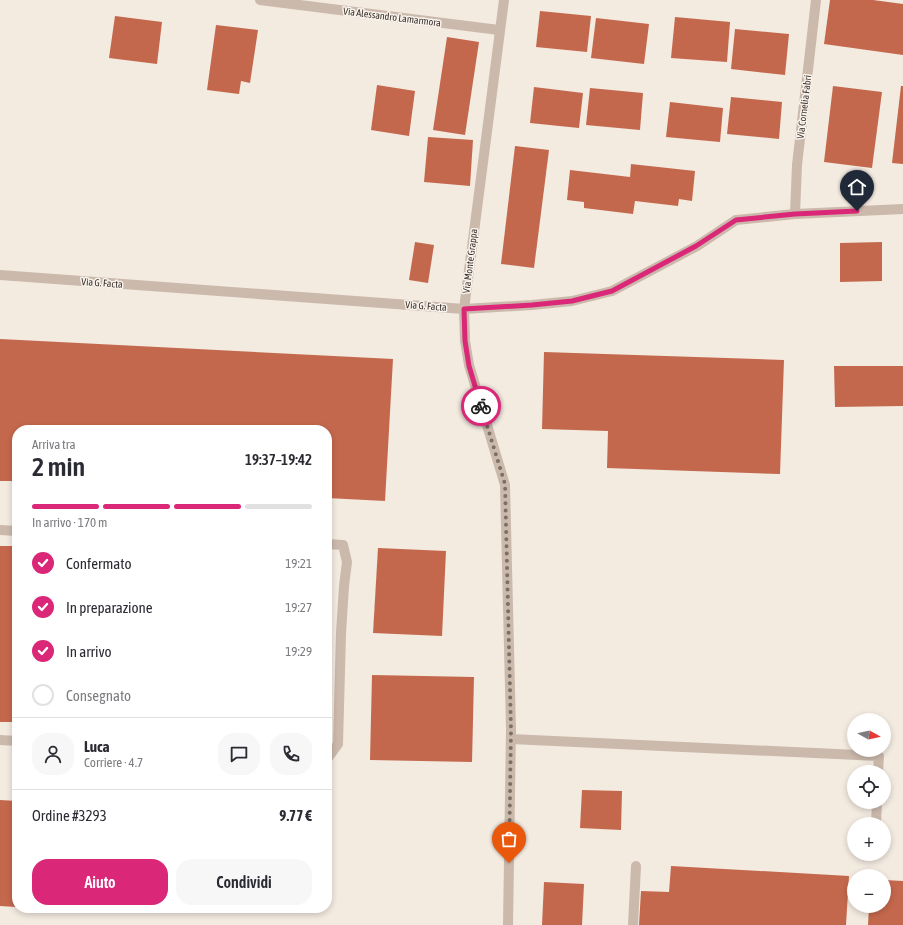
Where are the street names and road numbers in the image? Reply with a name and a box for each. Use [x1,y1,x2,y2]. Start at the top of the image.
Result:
street label: Via Alessandro Lamarmora [343,6,442,28]
street label: Via Cornelia Fabri [795,74,813,140]
street label: Via Monte Grappa [461,228,479,294]
street label: Via G. Facta [81,276,123,290]
street label: Via G. Facta [405,299,447,313]

